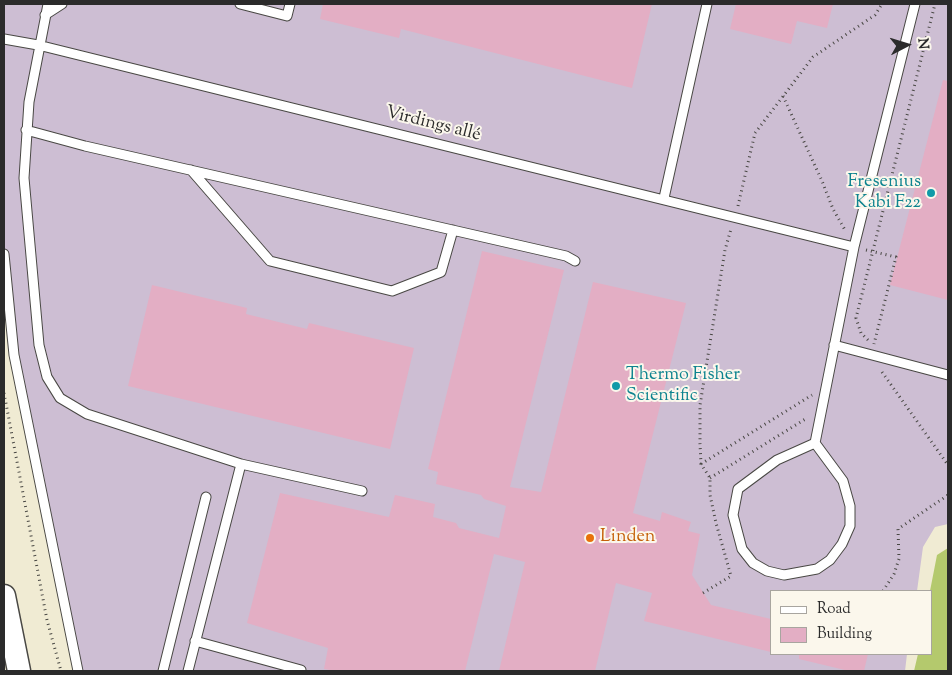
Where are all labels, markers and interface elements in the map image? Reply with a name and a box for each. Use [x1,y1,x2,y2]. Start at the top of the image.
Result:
north arrow [882,20,932,70]
text: N [911,37,932,50]
street label: Virdings allé [383,103,483,147]
place label: Fresenius Kabi F22 [848,172,921,214]
marker: Fresenius Kabi F22 [925,187,937,199]
place label: Thermo Fisher Scientific [626,365,740,408]
marker: Thermo Fisher Scientific [610,380,622,392]
place label: Linden [600,527,655,549]
marker: Linden [584,532,596,544]
legend [770,590,932,655]
text: Road [817,599,851,620]
text: Building [817,624,872,645]

